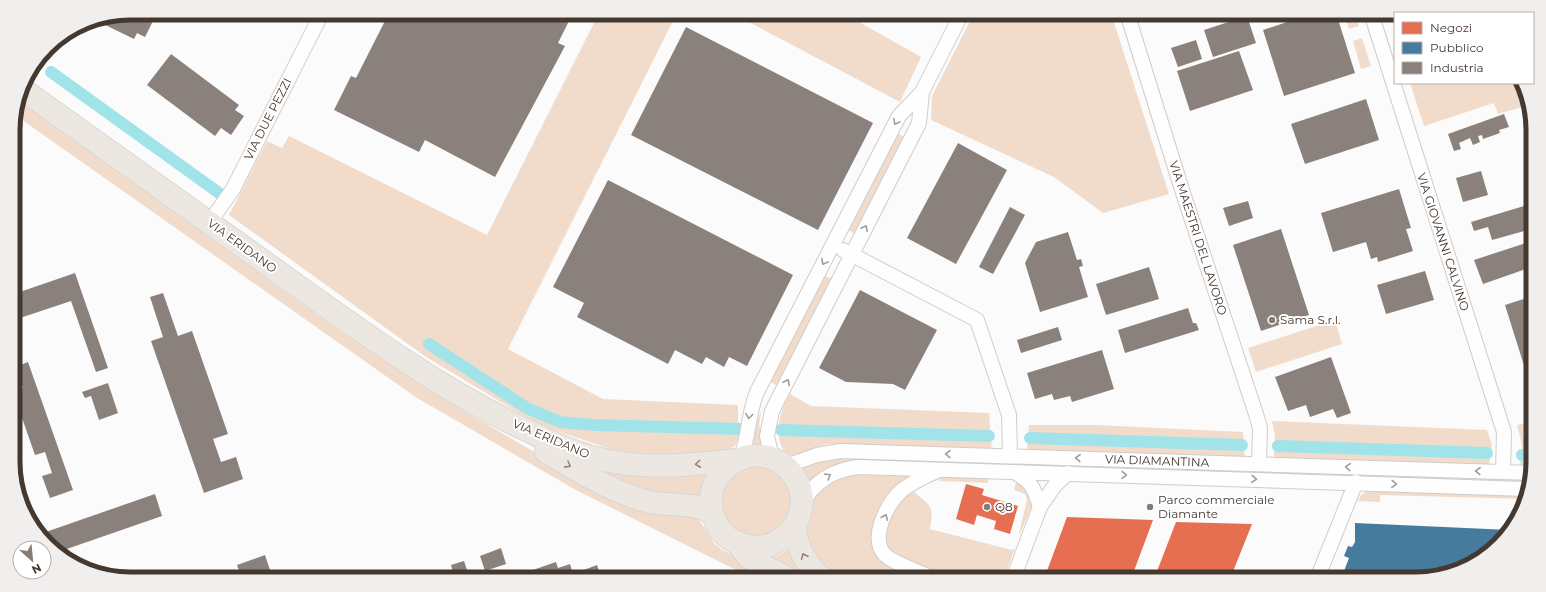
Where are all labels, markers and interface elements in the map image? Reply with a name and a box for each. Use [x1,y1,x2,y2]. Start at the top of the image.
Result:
legend [1394,12,1534,84]
text: Negozi [1430,20,1472,35]
text: Pubblico [1430,40,1484,55]
text: Industria [1430,60,1484,75]
street label: VIA DUE PEZZI [240,75,295,162]
one-way arrow [894,117,901,125]
street label: VIA MAESTRI DEL LAVORO [1166,159,1231,317]
street label: VIA GIOVANNI CALVINO [1414,171,1473,313]
street label: VIA ERIDANO [205,215,280,276]
one-way arrow [860,225,868,233]
one-way arrow [821,258,829,265]
place label: Sama S.r.l. [1280,312,1341,327]
marker: Sama S.r.l. [1267,315,1277,325]
one-way arrow [782,378,789,386]
one-way arrow [745,413,754,419]
street label: VIA ERIDANO [510,416,592,461]
one-way arrow [945,449,951,458]
street label: VIA DIAMANTINA [1105,451,1210,470]
one-way arrow [1075,454,1081,462]
one-way arrow [695,459,701,468]
one-way arrow [564,460,571,467]
one-way arrow [1345,463,1351,471]
one-way arrow [1475,467,1481,476]
one-way arrow [1121,471,1127,479]
one-way arrow [824,473,831,481]
one-way arrow [1251,475,1257,484]
one-way arrow [1392,480,1398,488]
place label: Parco commerciale Diamante [1158,492,1275,521]
place label: Q8 [995,499,1013,514]
marker: Q8 [982,502,992,512]
marker: Parco commerciale Diamante [1145,502,1155,512]
one-way arrow [880,513,888,521]
north arrow [12,540,52,580]
one-way arrow [800,552,808,559]
text: N [29,561,44,577]

